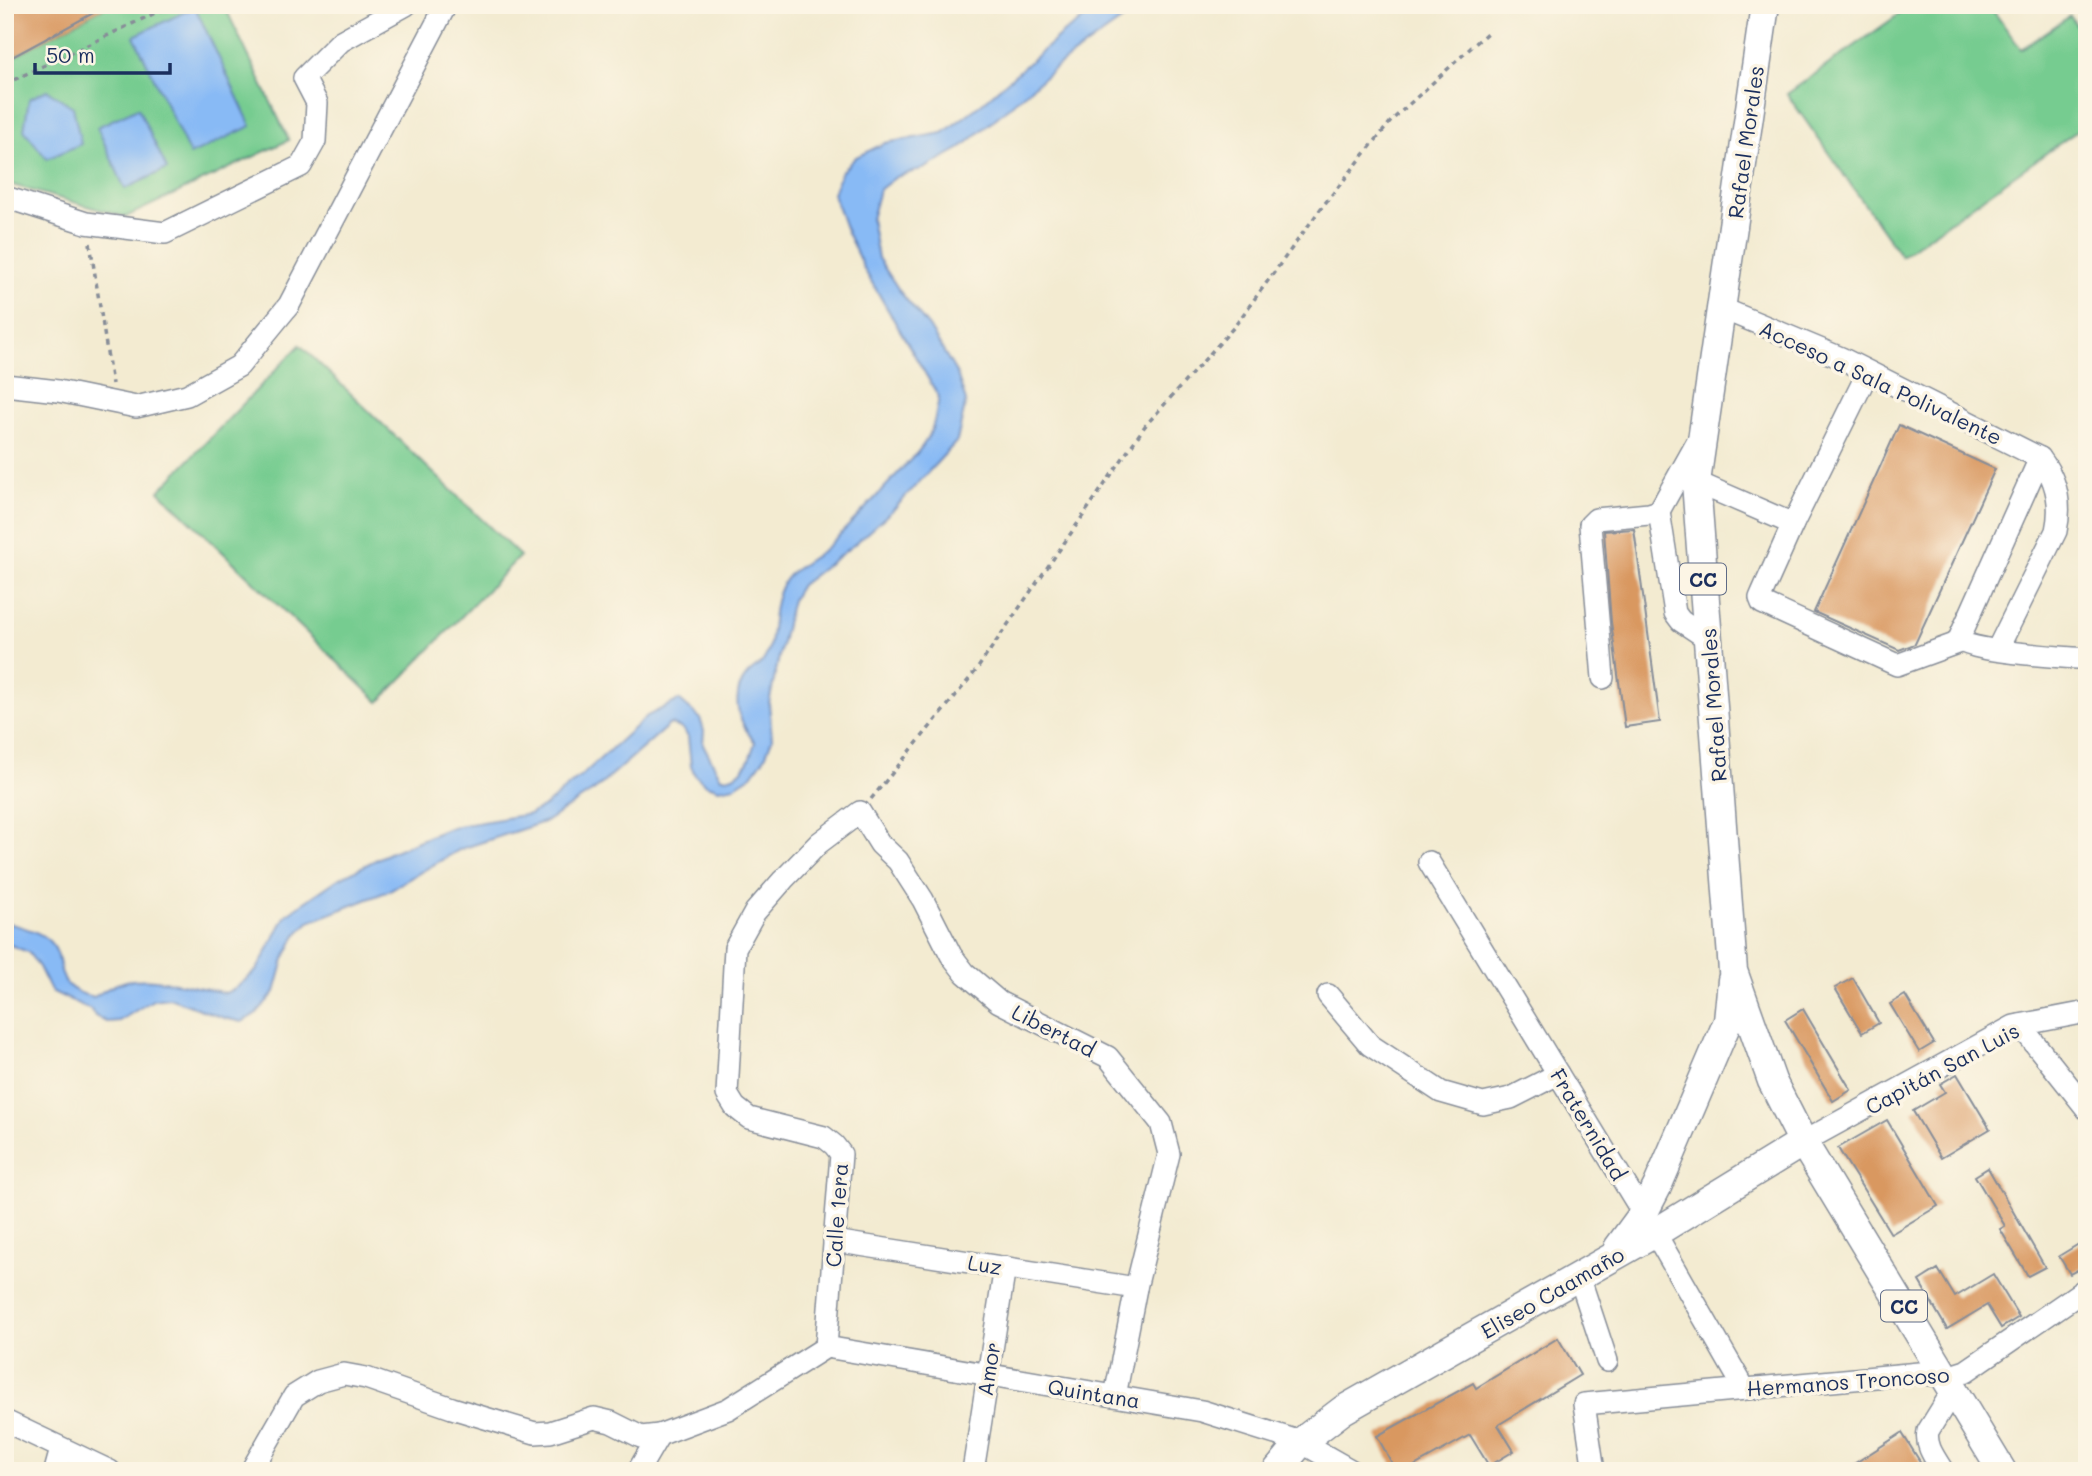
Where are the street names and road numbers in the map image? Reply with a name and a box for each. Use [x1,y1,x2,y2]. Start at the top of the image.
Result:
street label: Rafael Morales [1721,64,1769,220]
street label: Acceso a Sala Polivalente [1755,314,2007,450]
road number: CC [1680,564,1726,594]
street label: Rafael Morales [1694,627,1732,783]
street label: Libertad [1008,998,1100,1062]
street label: Capitán San Luis [1860,1016,2024,1120]
street label: Fraternidad [1545,1063,1633,1185]
street label: Calle 1era [819,1162,853,1268]
street label: Eliseo Caamaño [1475,1240,1629,1344]
street label: Luz [966,1248,1004,1280]
road number: CC [1881,1290,1927,1322]
street label: Amor [970,1340,1006,1398]
street label: Hermanos Troncoso [1746,1360,1950,1402]
street label: Quintana [1046,1372,1142,1414]

